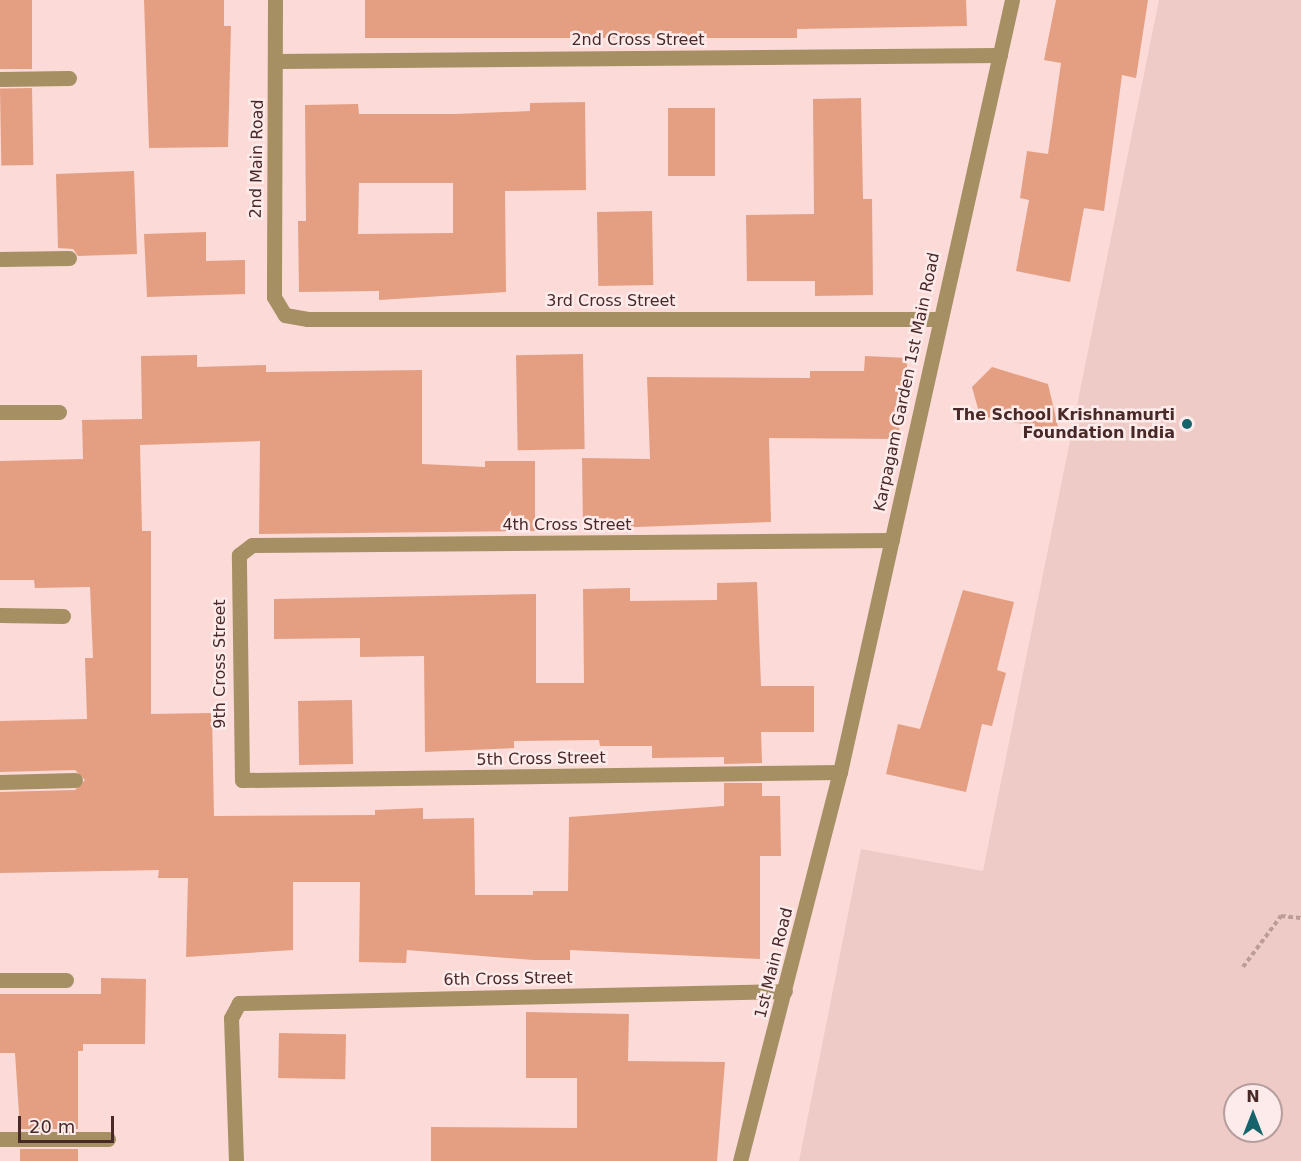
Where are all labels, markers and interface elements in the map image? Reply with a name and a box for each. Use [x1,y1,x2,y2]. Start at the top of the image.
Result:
street label: 2nd Cross Street [571,30,705,50]
street label: 2nd Main Road [246,99,268,219]
street label: Karpagam Garden 1st Main Road [870,251,944,513]
street label: 3rd Cross Street [546,291,676,311]
place label: The School Krishnamurti Foundation India [953,405,1175,443]
marker: The School Krishnamurti Foundation India [1180,417,1194,431]
street label: 4th Cross Street [502,515,632,535]
street label: 9th Cross Street [210,599,230,729]
street label: 5th Cross Street [476,748,606,770]
street label: 1st Main Road [751,906,797,1020]
street label: 6th Cross Street [443,968,573,990]
north arrow [1223,1083,1283,1143]
text: N [1246,1087,1260,1106]
scale bar [21,1104,117,1142]
text: 20 m [29,1116,75,1137]

